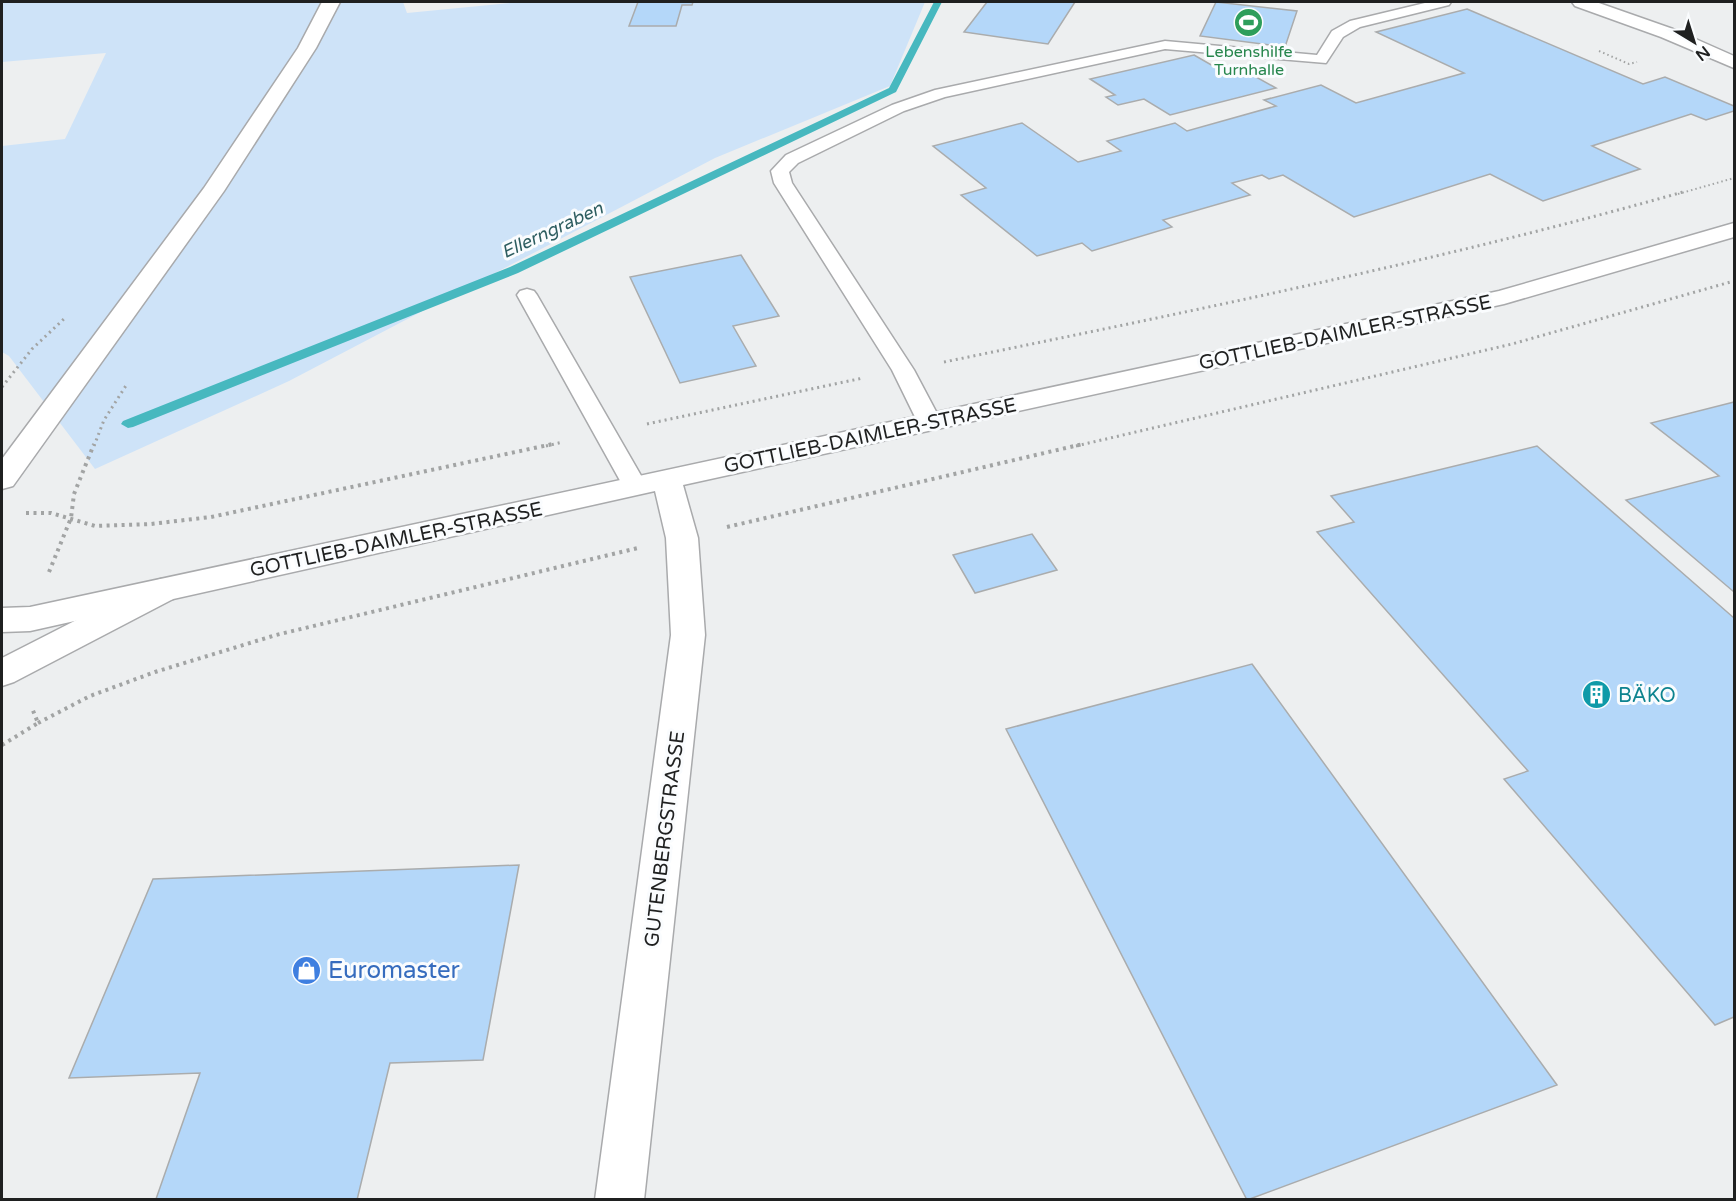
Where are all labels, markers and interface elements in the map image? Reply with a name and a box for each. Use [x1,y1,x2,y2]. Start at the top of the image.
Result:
sports icon: Lebenshilfe Turnhalle [1233,7,1265,39]
north arrow [1664,12,1724,72]
text: N [1691,41,1714,65]
place label: Lebenshilfe Turnhalle [1205,42,1293,80]
water label: Ellerngraben [498,196,607,263]
street label: GOTTLIEB-DAIMLER-STRASSE [1197,290,1494,376]
street label: GOTTLIEB-DAIMLER-STRASSE [722,393,1019,479]
street label: GOTTLIEB-DAIMLER-STRASSE [248,497,545,583]
building icon: BÄKO [1581,679,1613,711]
place label: BÄKO [1618,684,1676,708]
street label: GUTENBERGSTRASSE [640,730,690,949]
shop icon: Euromaster [291,954,323,986]
place label: Euromaster [328,956,461,985]

